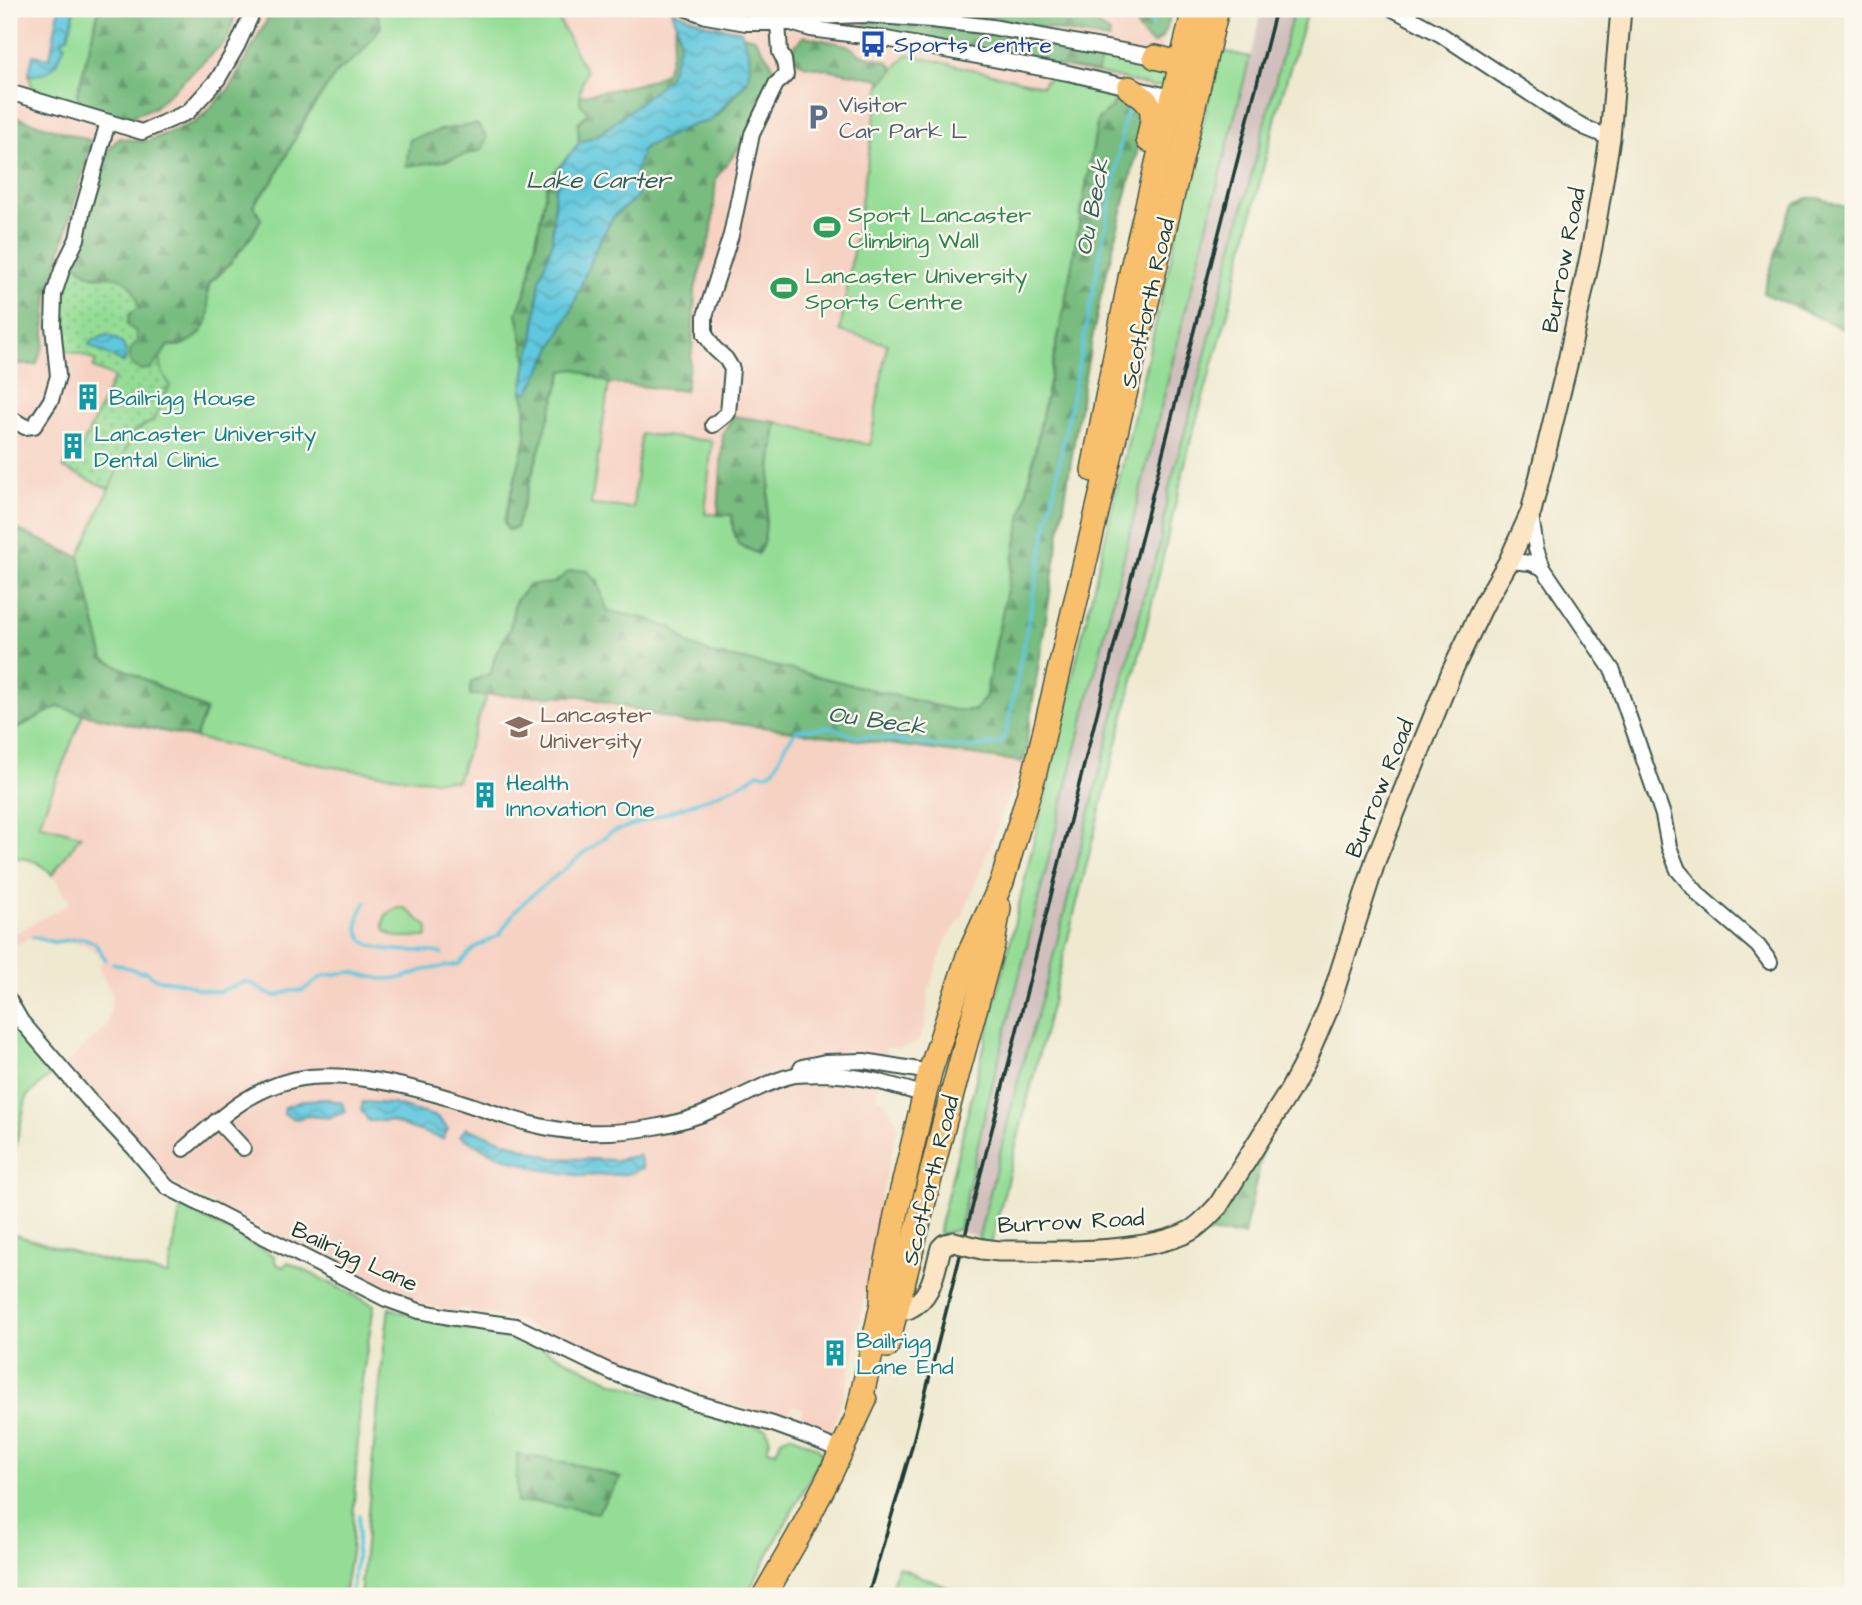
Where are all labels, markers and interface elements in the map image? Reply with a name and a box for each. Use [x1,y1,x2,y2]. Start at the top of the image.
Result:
bus stop icon: Sports Centre [858,29,888,59]
place label: Sports Centre [894,29,1052,61]
place label: Visitor Car Park L [839,89,967,147]
parking icon: Visitor Car Park L [803,102,833,132]
water label: Ou Beck [1067,155,1119,258]
water label: Lake Carter [526,164,673,198]
street label: Burrow Road [1534,185,1594,335]
place label: Sport Lancaster Climbing Wall [848,199,1031,258]
sports icon: Sport Lancaster Climbing Wall [812,212,842,242]
street label: Scotforth Road [1113,215,1183,391]
place label: Lancaster University Sports Centre [805,260,1028,318]
sports icon: Lancaster University Sports Centre [769,273,799,303]
building icon: Bailrigg House [73,382,103,412]
place label: Bailrigg House [109,382,256,415]
place label: Lancaster University Dental Clinic [94,418,317,476]
building icon: Lancaster University Dental Clinic [58,431,88,461]
water label: Ou Beck [826,697,929,745]
place label: Lancaster University [540,699,652,758]
school or university icon: Lancaster University [504,712,534,742]
street label: Burrow Road [1338,714,1422,863]
place label: Health Innovation One [506,767,655,825]
building icon: Health Innovation One [470,780,500,810]
street label: Scotforth Road [894,1092,968,1268]
street label: Burrow Road [997,1202,1145,1242]
street label: Bailrigg Lane [286,1214,423,1301]
place label: Bailrigg Lane End [856,1325,954,1383]
building icon: Bailrigg Lane End [820,1338,850,1368]

